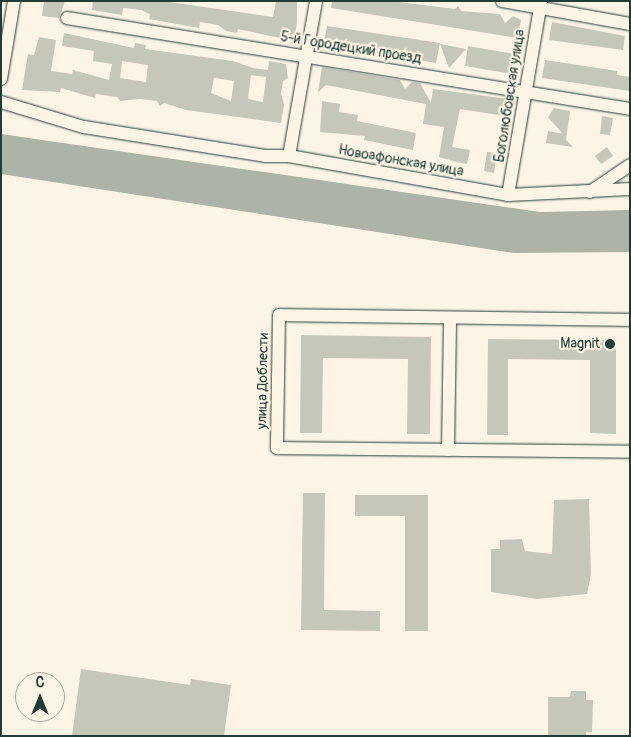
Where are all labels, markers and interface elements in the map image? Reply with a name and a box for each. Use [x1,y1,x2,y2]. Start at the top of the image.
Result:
street label: Боголюбовская улица [491,28,529,164]
street label: 5-й Городецкий проезд [279,29,423,67]
street label: Новоафонская улица [337,142,465,180]
street label: улица Доблести [254,333,272,429]
place label: Magnit [560,336,600,352]
marker: Magnit [604,338,616,350]
north arrow [15,672,65,722]
text: С [36,674,44,691]

